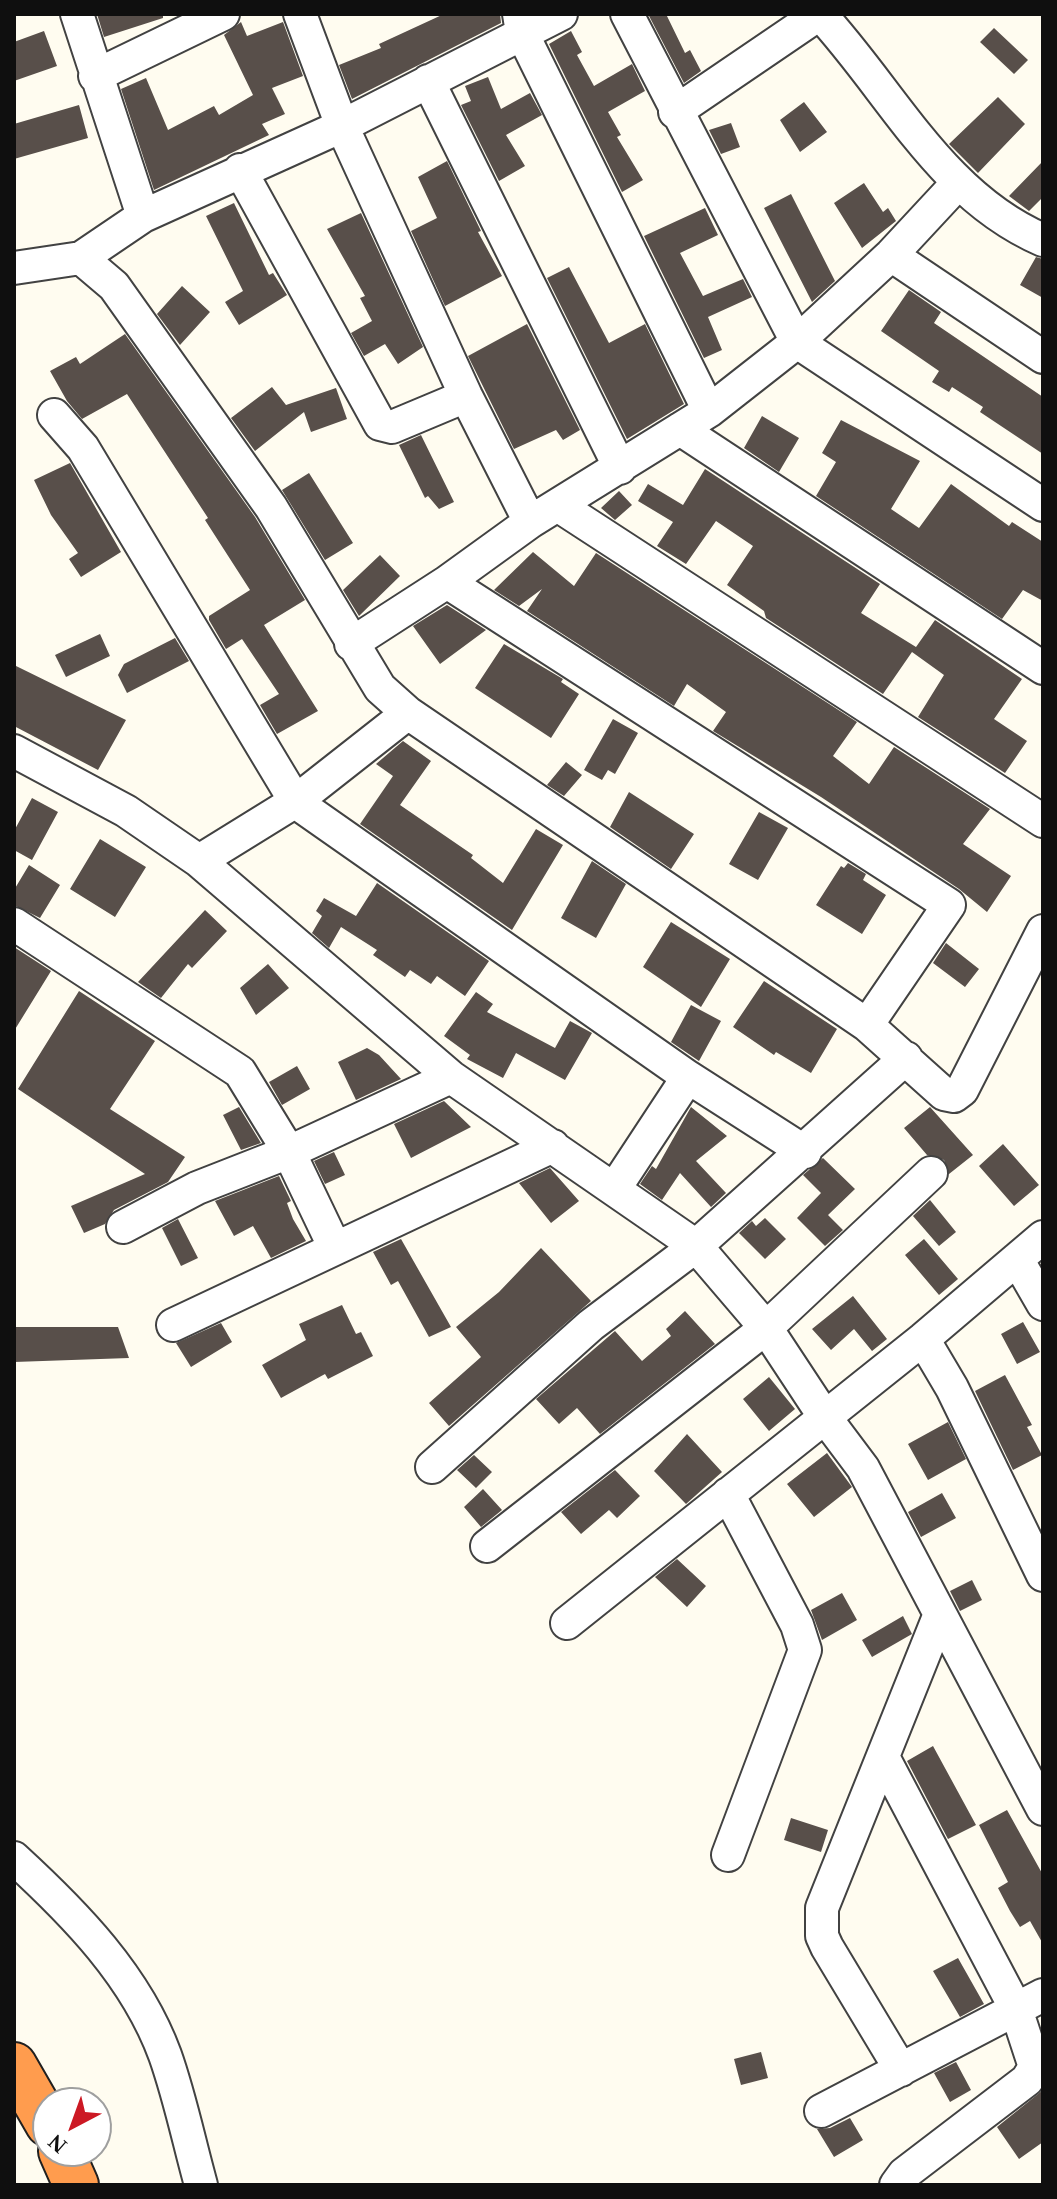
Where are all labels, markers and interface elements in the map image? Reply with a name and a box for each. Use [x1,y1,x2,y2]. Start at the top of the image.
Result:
north arrow [32,2087,112,2167]
text: N [43,2129,71,2159]

